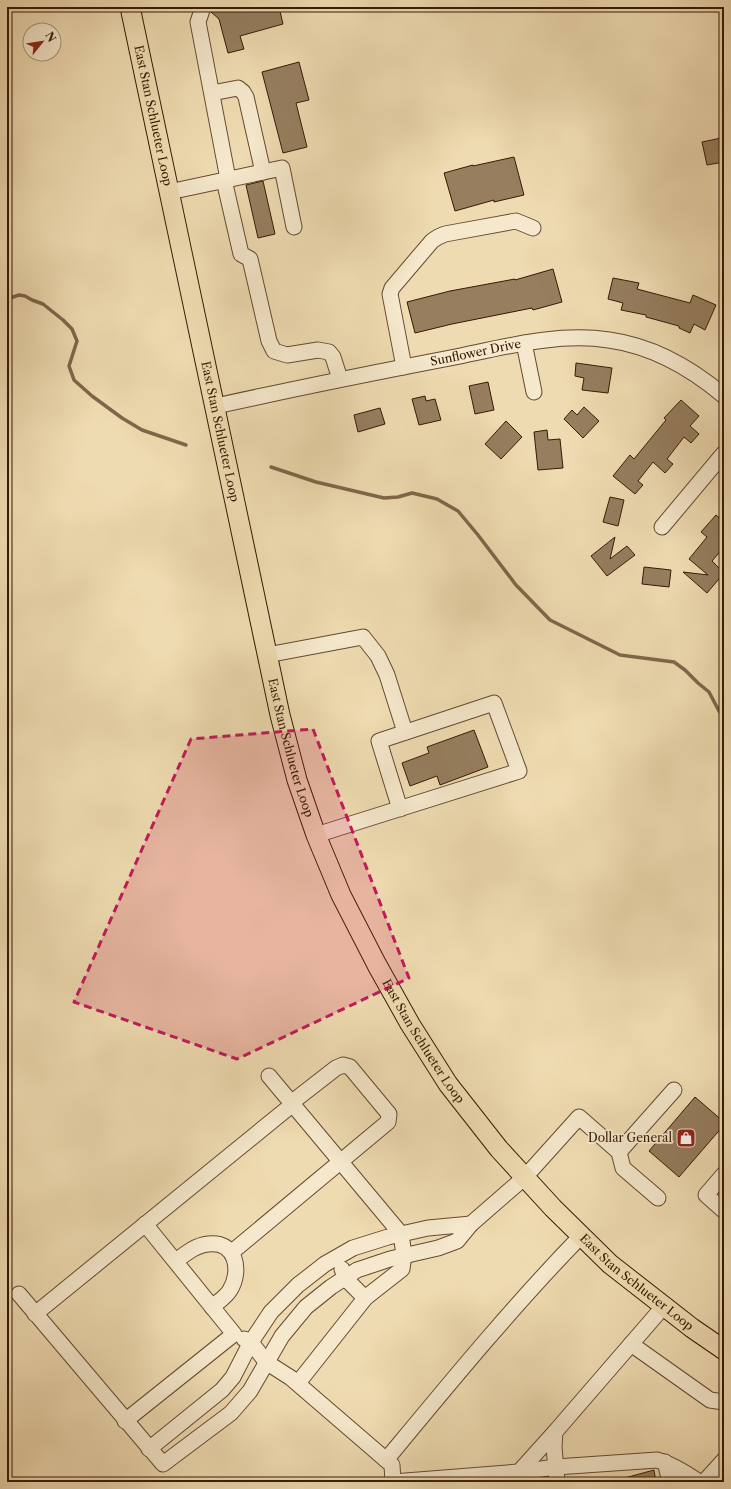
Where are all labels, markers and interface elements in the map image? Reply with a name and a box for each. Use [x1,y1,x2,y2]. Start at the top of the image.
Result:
north arrow [22,22,62,62]
text: N [42,29,59,45]
street label: East Stan Schlueter Loop [131,44,176,187]
street label: Sunflower Drive [429,336,522,369]
street label: East Stan Schlueter Loop [198,360,243,503]
street label: East Stan Schlueter Loop [265,677,317,819]
street label: East Stan Schlueter Loop [379,976,468,1106]
shop icon: Dollar General [675,1127,697,1149]
place label: Dollar General [588,1130,672,1145]
street label: East Stan Schlueter Loop [577,1230,697,1333]

